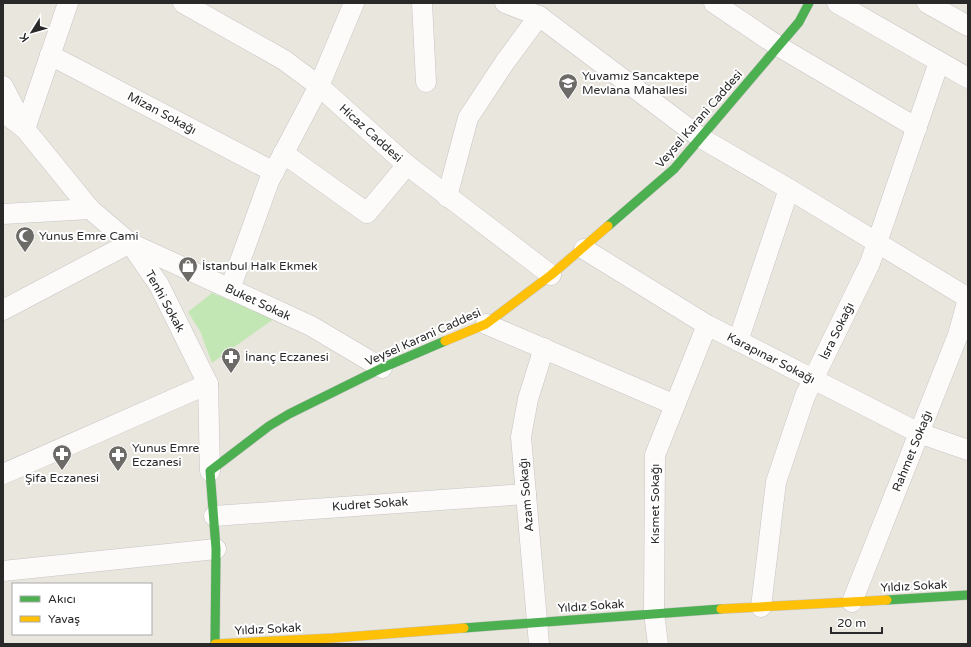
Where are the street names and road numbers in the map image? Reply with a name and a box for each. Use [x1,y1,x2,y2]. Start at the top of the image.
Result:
street label: Veysel Karani Caddesi [653,67,745,171]
street label: Mizan Sokağı [125,89,199,137]
street label: Hicaz Caddesi [337,101,405,165]
street label: Tenhi Sokak [142,268,188,335]
street label: Buket Sokak [223,281,293,324]
street label: İsra Sokağı [817,300,857,362]
street label: Veysel Karani Caddesi [363,305,483,369]
street label: Karapınar Sokağı [725,330,817,386]
street label: Rahmet Sokağı [889,408,935,494]
street label: Azam Sokağı [516,457,536,533]
street label: Kısmet Sokağı [648,464,662,544]
street label: Kudret Sokak [331,494,409,514]
street label: Yıldız Sokak [880,577,948,595]
street label: Yıldız Sokak [557,597,625,615]
street label: Yıldız Sokak [234,620,302,638]

